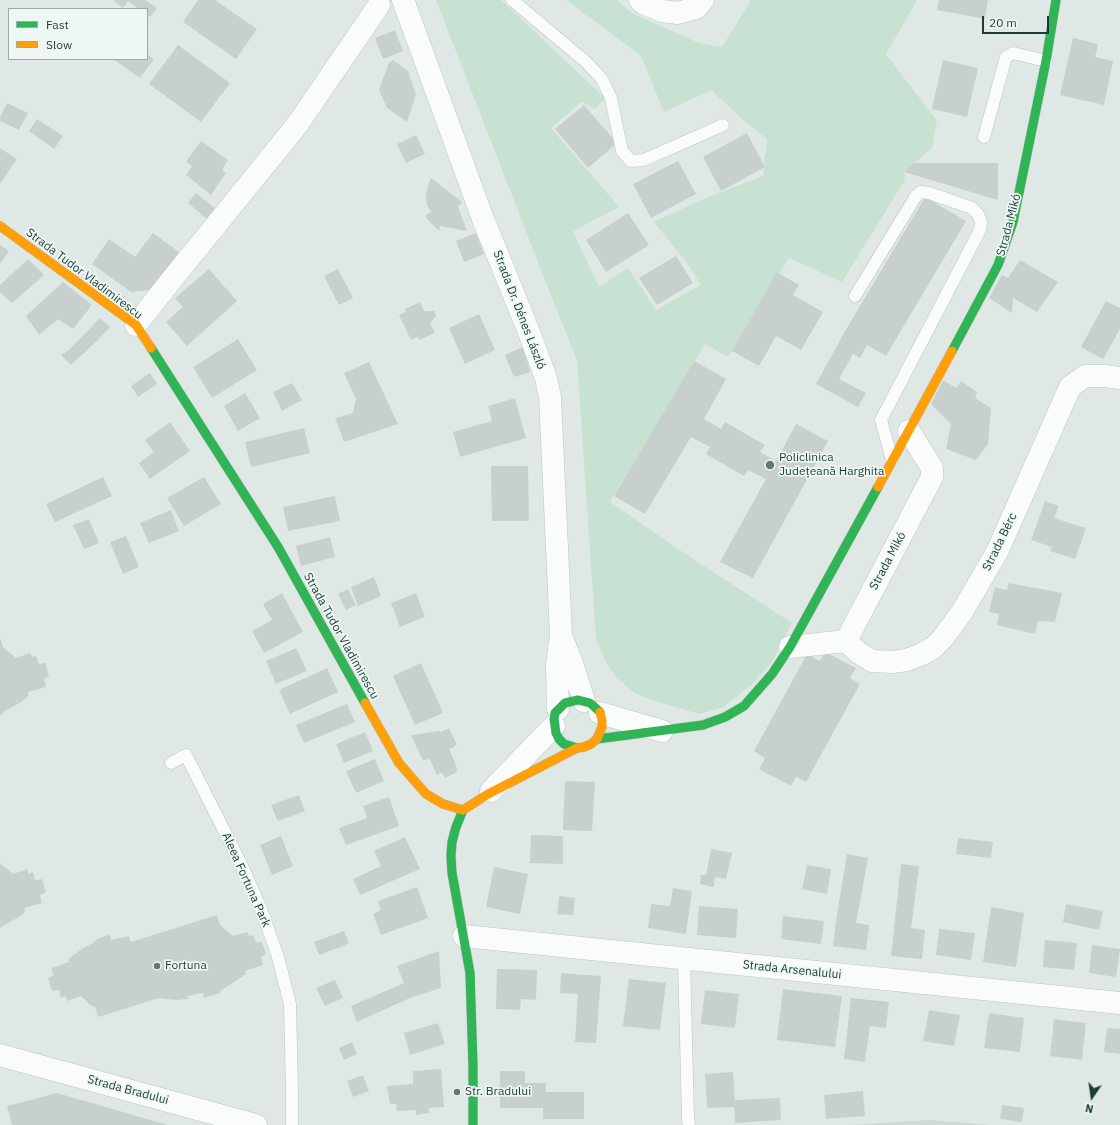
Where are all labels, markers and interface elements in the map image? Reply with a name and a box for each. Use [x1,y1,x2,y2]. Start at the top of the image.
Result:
legend [8,8,148,60]
scale bar [984,8,1051,34]
text: 20 m [989,15,1017,30]
text: Fast [46,17,69,32]
text: Slow [46,37,72,52]
street label: Strada Mikó [994,192,1024,258]
street label: Strada Tudor Vladimirescu [23,225,145,323]
street label: Strada Dr. Dénes László [490,249,548,371]
place label: Policlinica Județeană Harghita [779,451,884,479]
marker: Policlinica Județeană Harghita [764,459,776,471]
street label: Strada Bérc [980,511,1020,573]
street label: Strada Mikó [867,529,909,593]
street label: Strada Tudor Vladimirescu [300,570,382,702]
street label: Aleea Fortuna Park [219,830,273,930]
street label: Strada Arsenalului [742,958,842,982]
place label: Fortuna [165,959,207,973]
marker: Fortuna [152,961,162,971]
street label: Strada Bradului [86,1072,170,1108]
north arrow [1072,1077,1112,1117]
place label: Str. Bradului [465,1085,531,1099]
marker: Str. Bradului [452,1087,462,1097]
text: N [1084,1101,1095,1116]

